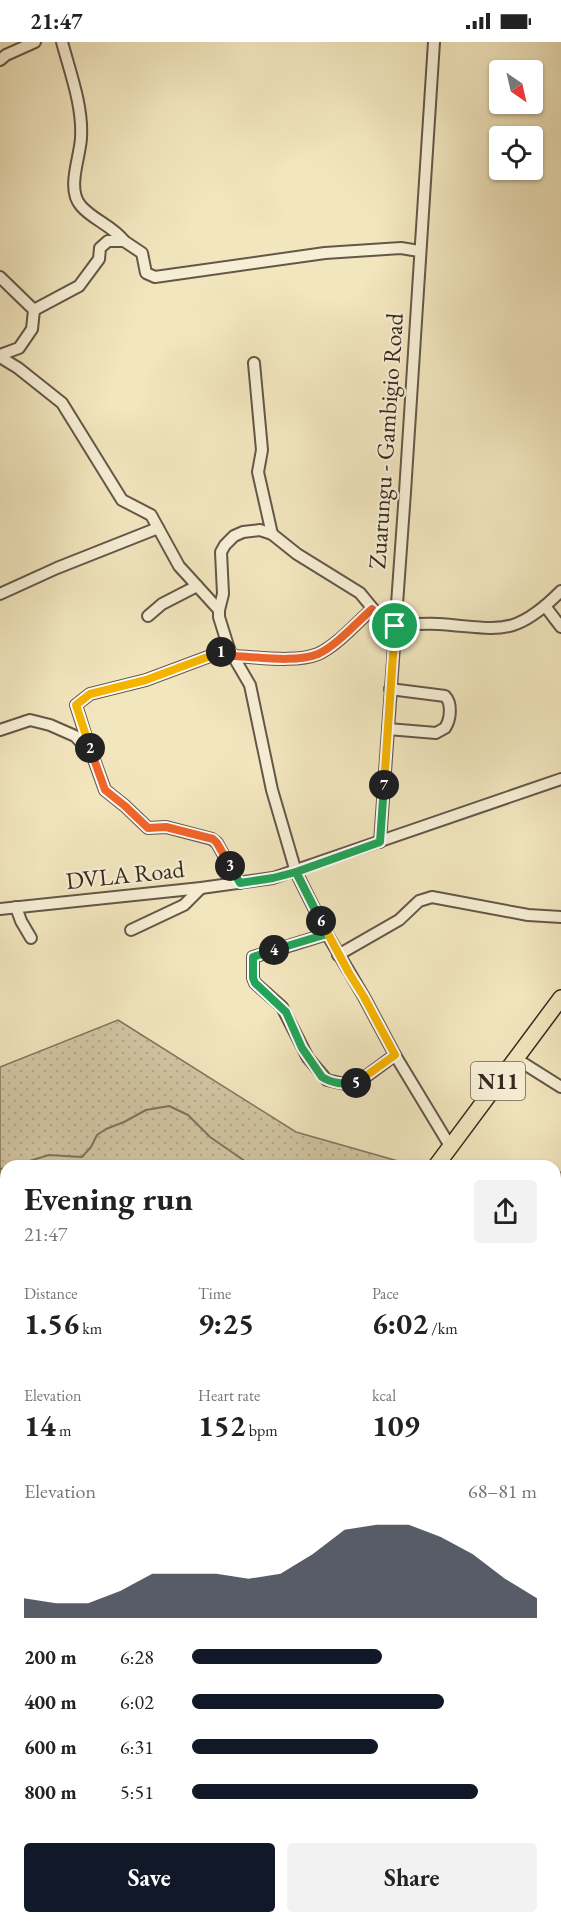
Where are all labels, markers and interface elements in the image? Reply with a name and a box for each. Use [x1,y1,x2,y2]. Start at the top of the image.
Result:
text: 21:47 [30,7,83,36]
north arrow [489,60,543,114]
map controls [489,60,543,180]
button: locate [489,126,543,180]
street label: Zuarungu - Gambigio Road [361,311,410,570]
pin [369,600,420,651]
icon: arrive [378,609,411,642]
pin: 1 [206,637,236,667]
text: 1 [217,641,225,662]
pin: 2 [75,733,105,763]
text: 2 [86,737,94,758]
pin: 7 [369,770,399,800]
text: 7 [380,774,388,795]
pin: 3 [215,851,245,881]
street label: DVLA Road [64,853,187,896]
text: 3 [226,855,234,876]
pin: 6 [306,906,336,936]
text: 6 [317,910,325,931]
pin: 4 [259,935,289,965]
text: 4 [270,939,278,960]
road number: N11 [471,1062,525,1100]
pin: 5 [341,1068,371,1098]
text: 5 [352,1072,360,1093]
text: Evening run [24,1177,193,1220]
button: share [474,1180,537,1243]
text: 21:47 [24,1221,67,1247]
text: Distance [24,1283,77,1304]
text: Time [198,1283,231,1304]
text: Pace [372,1283,399,1304]
text: 1.56 [24,1304,79,1343]
text: 9:25 [198,1304,254,1343]
text: 6:02 [372,1304,428,1343]
text: km [79,1318,102,1339]
text: /km [428,1318,458,1339]
text: Elevation [24,1385,82,1406]
text: Heart rate [198,1385,260,1406]
text: kcal [372,1385,396,1406]
text: 14 [24,1406,56,1445]
text: 152 [198,1406,246,1445]
text: 109 [372,1406,420,1445]
text: m [56,1420,71,1441]
text: bpm [246,1420,278,1441]
text: Elevation [24,1478,96,1504]
text: 68–81 m [468,1478,537,1504]
text: 200 m [24,1644,77,1670]
text: 6:28 [120,1644,154,1670]
text: 400 m [24,1689,77,1715]
text: 6:02 [120,1689,154,1715]
text: 600 m [24,1734,77,1760]
text: 6:31 [120,1734,154,1760]
text: 800 m [24,1779,77,1805]
text: 5:51 [120,1779,154,1805]
button: Save [24,1843,275,1912]
button: Share [287,1843,537,1912]

